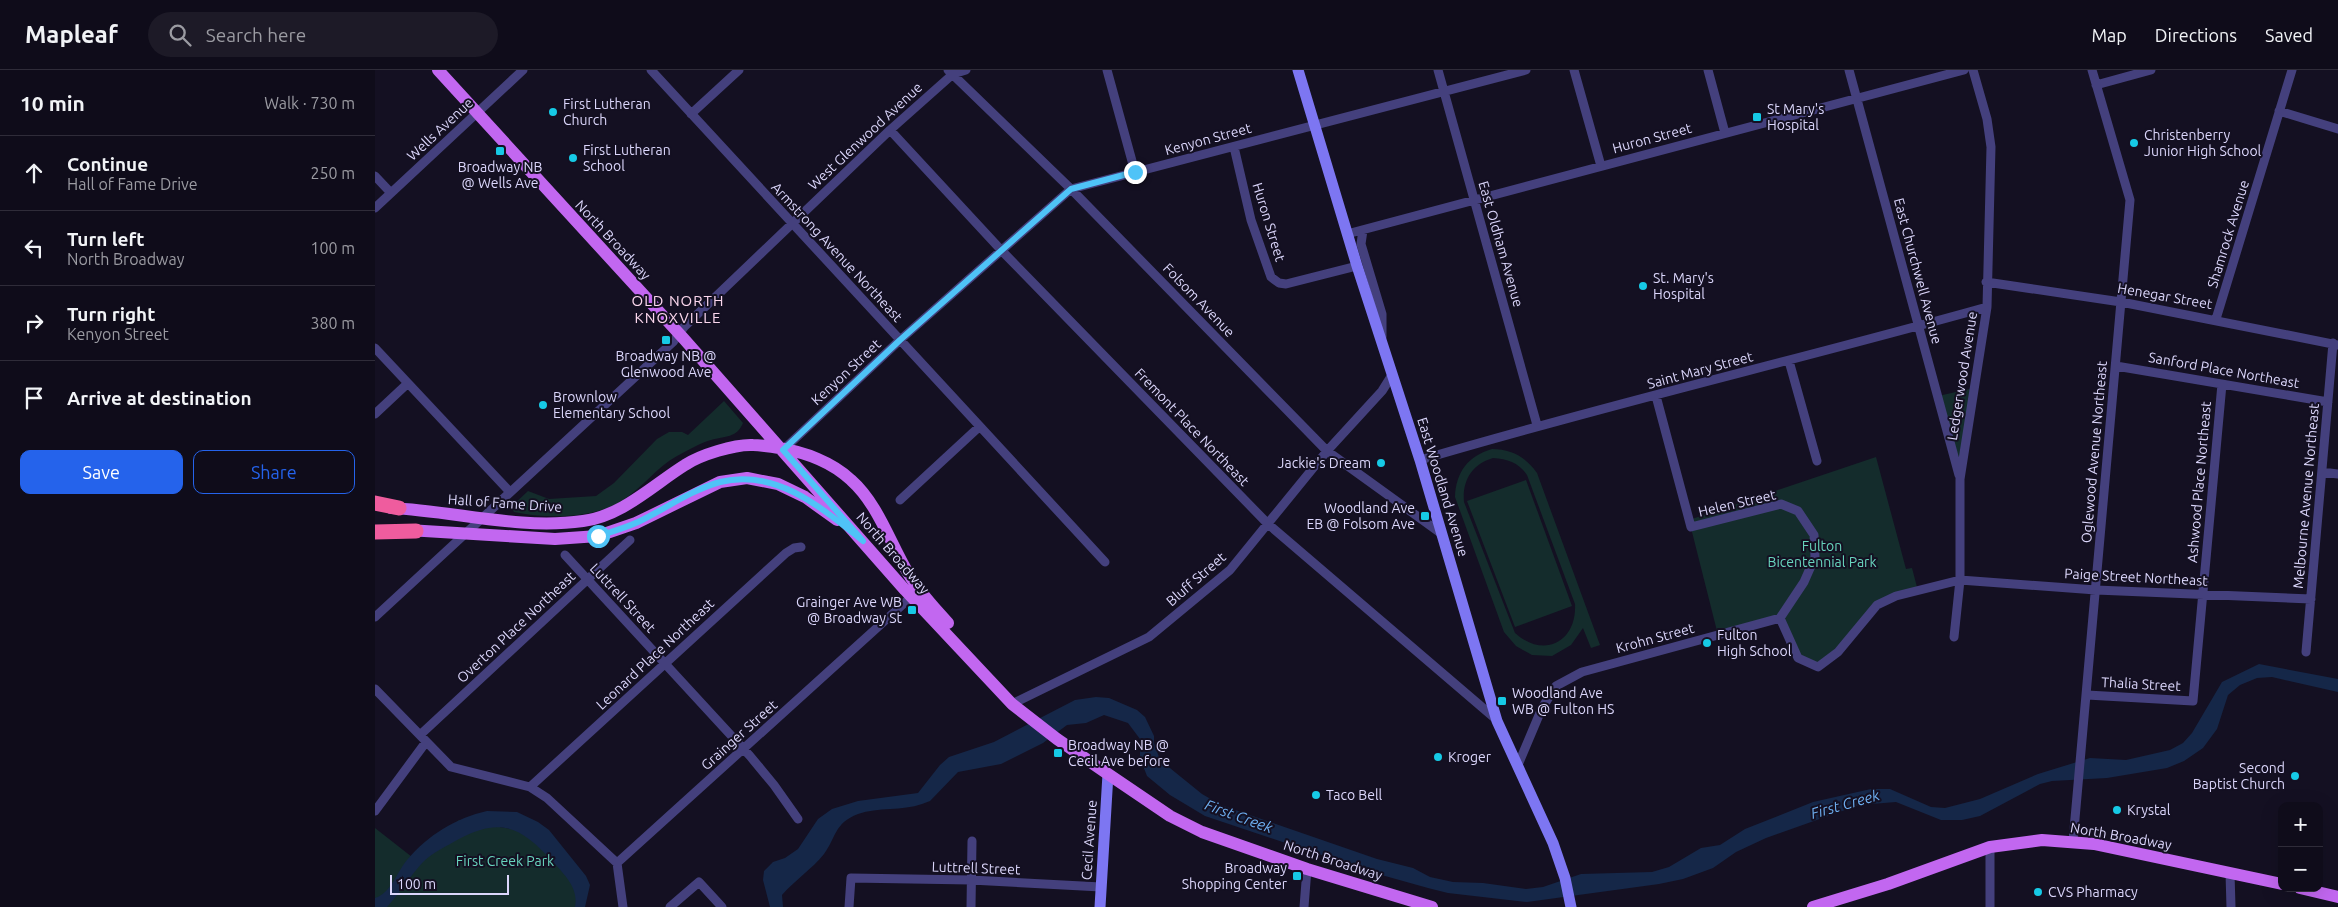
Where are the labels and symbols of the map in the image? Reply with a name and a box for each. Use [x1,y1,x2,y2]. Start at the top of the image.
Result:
street label: West Glenwood Avenue [805,79,925,193]
street label: Wells Avenue [404,94,476,164]
place label: First Lutheran Church [563,96,651,128]
place label: St Mary's Hospital [1767,101,1824,133]
marker: First Lutheran Church [547,106,559,118]
marker: St Mary's Hospital [1751,111,1763,123]
street label: Kenyon Street [1163,120,1254,158]
street label: Huron Street [1611,120,1694,156]
place label: Christenberry Junior High School [2144,127,2262,159]
marker: Christenberry Junior High School [2128,137,2140,149]
place label: First Lutheran School [583,142,671,174]
marker: Broadway NB @ Wells Ave [494,145,506,157]
marker: First Lutheran School [567,152,579,164]
place label: Broadway NB @ Wells Ave [458,159,542,191]
route end [1124,161,1147,184]
street label: Shamrock Avenue [2204,178,2252,290]
street label: Armstrong Avenue Northeast [768,179,906,325]
street label: East Oldham Avenue [1475,179,1527,309]
street label: Huron Street [1249,181,1289,264]
street label: East Churchwell Avenue [1891,196,1945,346]
street label: North Broadway [572,197,654,283]
street label: Folsom Avenue [1160,260,1238,340]
place label: St. Mary's Hospital [1653,270,1714,302]
marker: St. Mary's Hospital [1637,280,1649,292]
street label: Henegar Street [2116,280,2214,312]
district label: OLD NORTH KNOXVILLE [632,292,724,326]
street label: Ledgerwood Avenue [1944,310,1980,442]
marker: Broadway NB @ Glenwood Ave [660,334,672,346]
street label: Kenyon Street [808,335,884,408]
place label: Broadway NB @ Glenwood Ave [615,348,717,380]
street label: Saint Mary Street [1645,348,1755,392]
street label: Sanford Place Northeast [2147,349,2301,391]
street label: Oglewood Avenue Northeast [2078,360,2110,544]
street label: Fremont Place Northeast [1132,365,1253,489]
place label: Brownlow Elementary School [553,389,671,421]
marker: Brownlow Elementary School [537,399,549,411]
street label: Ashwood Place Northeast [2184,400,2214,563]
street label: Melbourne Avenue Northeast [2290,402,2322,589]
street label: East Woodland Avenue [1414,416,1472,558]
place label: Jackie's Dream [1278,455,1371,471]
marker: Jackie's Dream [1375,457,1387,469]
street label: Helen Street [1697,486,1778,520]
street label: Hall of Fame Drive [447,491,563,515]
place label: Woodland Ave EB @ Folsom Ave [1306,500,1415,532]
street label: North Broadway [853,509,933,597]
marker: Woodland Ave EB @ Folsom Ave [1419,510,1431,522]
route start [587,525,610,548]
park label: Fulton Bicentennial Park [1768,538,1876,570]
street label: Bluff Street [1163,549,1229,609]
street label: Luttrell Street [587,560,659,636]
street label: Paige Street Northeast [2064,565,2209,589]
street label: Overton Place Northeast [454,568,579,686]
place label: Grainger Ave WB @ Broadway St [796,594,902,626]
street label: Leonard Place Northeast [593,595,718,713]
marker: Grainger Ave WB @ Broadway St [906,604,918,616]
street label: Krohn Street [1614,620,1696,656]
place label: Fulton High School [1717,627,1792,659]
marker: Fulton High School [1701,637,1713,649]
street label: Thalia Street [2101,674,2182,694]
place label: Woodland Ave WB @ Fulton HS [1512,685,1614,717]
marker: Woodland Ave WB @ Fulton HS [1496,695,1508,707]
street label: Grainger Street [698,696,781,773]
place label: Broadway NB @ Cecil Ave before [1068,737,1170,769]
marker: Broadway NB @ Cecil Ave before [1052,747,1064,759]
place label: Kroger [1448,749,1492,765]
marker: Kroger [1432,751,1444,763]
place label: Second Baptist Church [2193,760,2285,792]
marker: Second Baptist Church [2289,770,2301,782]
water label: First Creek [1809,786,1882,822]
place label: Taco Bell [1326,787,1383,803]
marker: Taco Bell [1310,789,1322,801]
water label: First Creek [1203,796,1275,836]
street label: Cecil Avenue [1078,799,1100,881]
place label: Krystal [2127,802,2171,818]
marker: Krystal [2111,804,2123,816]
street label: North Broadway [2069,819,2173,853]
street label: North Broadway [1282,837,1385,884]
park label: First Creek Park [456,853,554,869]
street label: Luttrell Street [931,858,1021,878]
place label: Broadway Shopping Center [1182,860,1288,892]
marker: Broadway Shopping Center [1291,870,1303,882]
scale bar [390,872,509,895]
place label: CVS Pharmacy [2048,884,2138,900]
marker: CVS Pharmacy [2032,886,2044,898]

